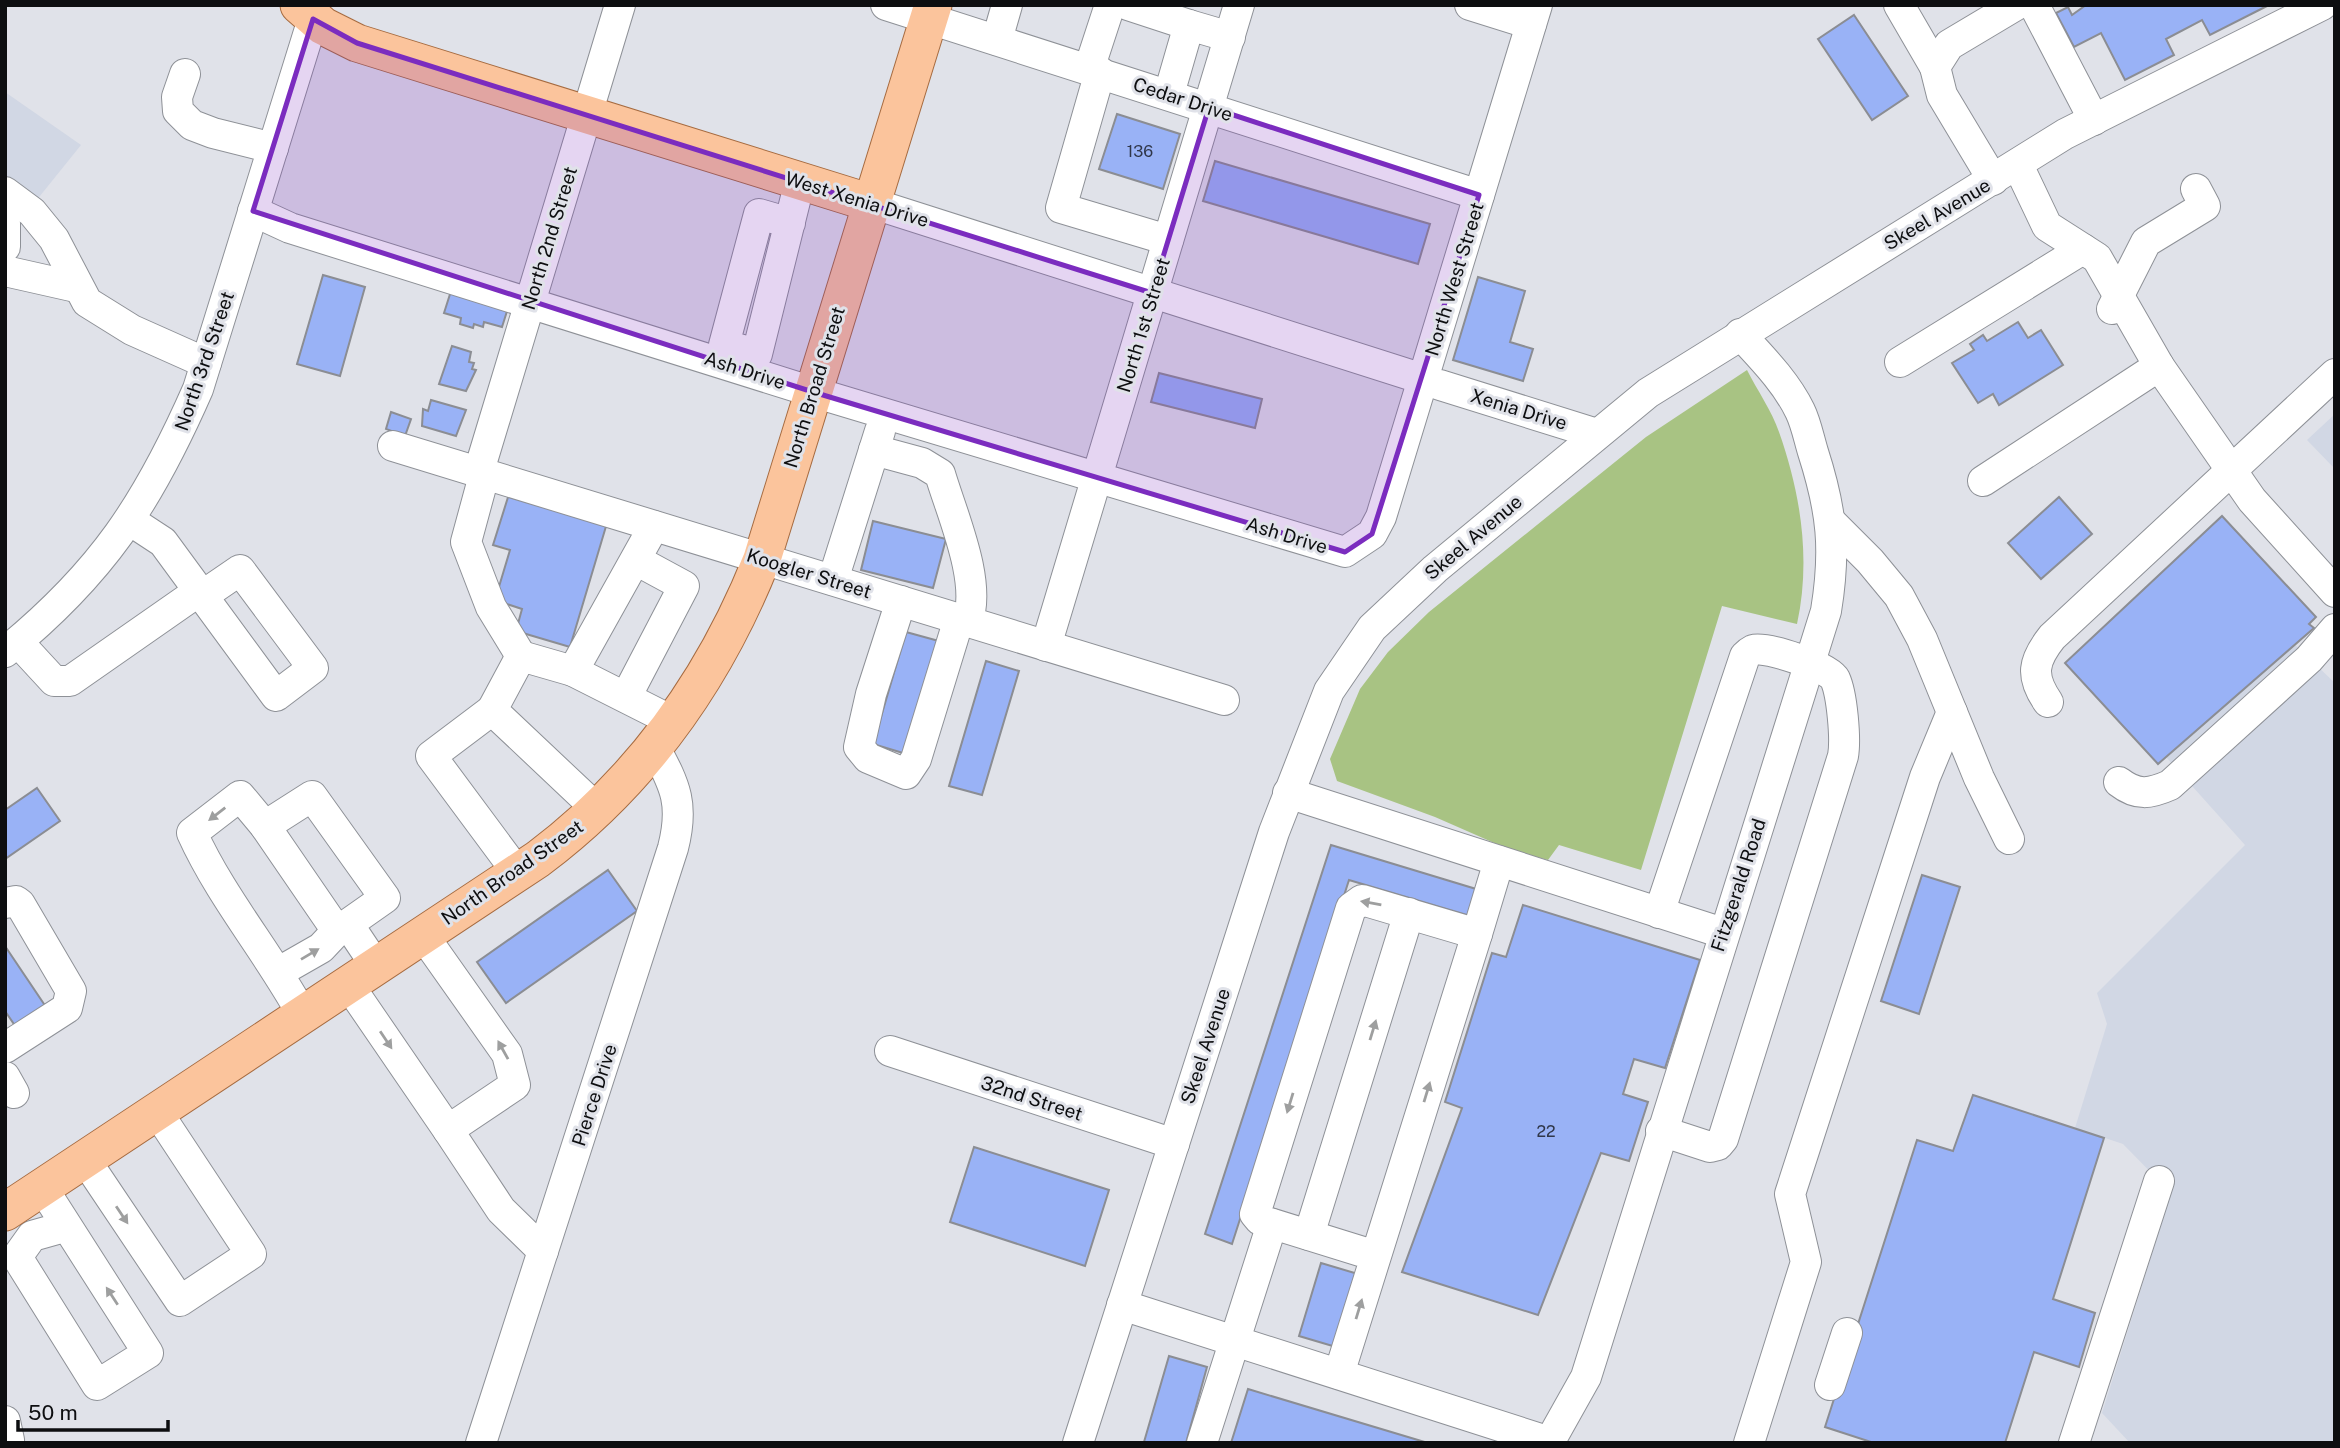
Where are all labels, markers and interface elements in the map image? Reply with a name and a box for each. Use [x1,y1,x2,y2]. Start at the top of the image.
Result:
street label: Cedar Drive [1131,73,1235,125]
house number: 136 [1127,142,1153,161]
street label: North 2nd Street [517,164,581,312]
street label: West Xenia Drive [783,167,931,231]
street label: Skeel Avenue [1880,174,1994,254]
street label: North West Street [1420,200,1488,358]
street label: North 1st Street [1112,255,1174,395]
street label: North 3rd Street [170,289,238,433]
street label: North Broad Street [779,304,849,470]
street label: Ash Drive [702,347,788,393]
street label: Xenia Drive [1468,384,1570,434]
street label: Skeel Avenue [1420,490,1526,584]
street label: Ash Drive [1244,512,1330,558]
street label: Koogler Street [744,544,874,602]
one-way arrow [208,807,226,822]
street label: North Broad Street [437,815,587,929]
street label: Fitzgerald Road [1706,816,1770,954]
one-way arrow [1360,897,1382,908]
one-way arrow [301,948,320,960]
street label: Skeel Avenue [1176,985,1234,1107]
one-way arrow [1368,1019,1379,1040]
one-way arrow [379,1031,392,1050]
one-way arrow [498,1040,510,1060]
street label: Pierce Drive [567,1041,621,1149]
street label: 32nd Street [978,1071,1086,1125]
one-way arrow [1423,1081,1433,1102]
one-way arrow [1284,1092,1294,1113]
house number: 22 [1536,1122,1556,1141]
one-way arrow [115,1206,129,1224]
one-way arrow [106,1286,119,1305]
one-way arrow [1355,1298,1365,1319]
scale bar [18,1388,168,1432]
text: 50 m [28,1400,78,1425]

